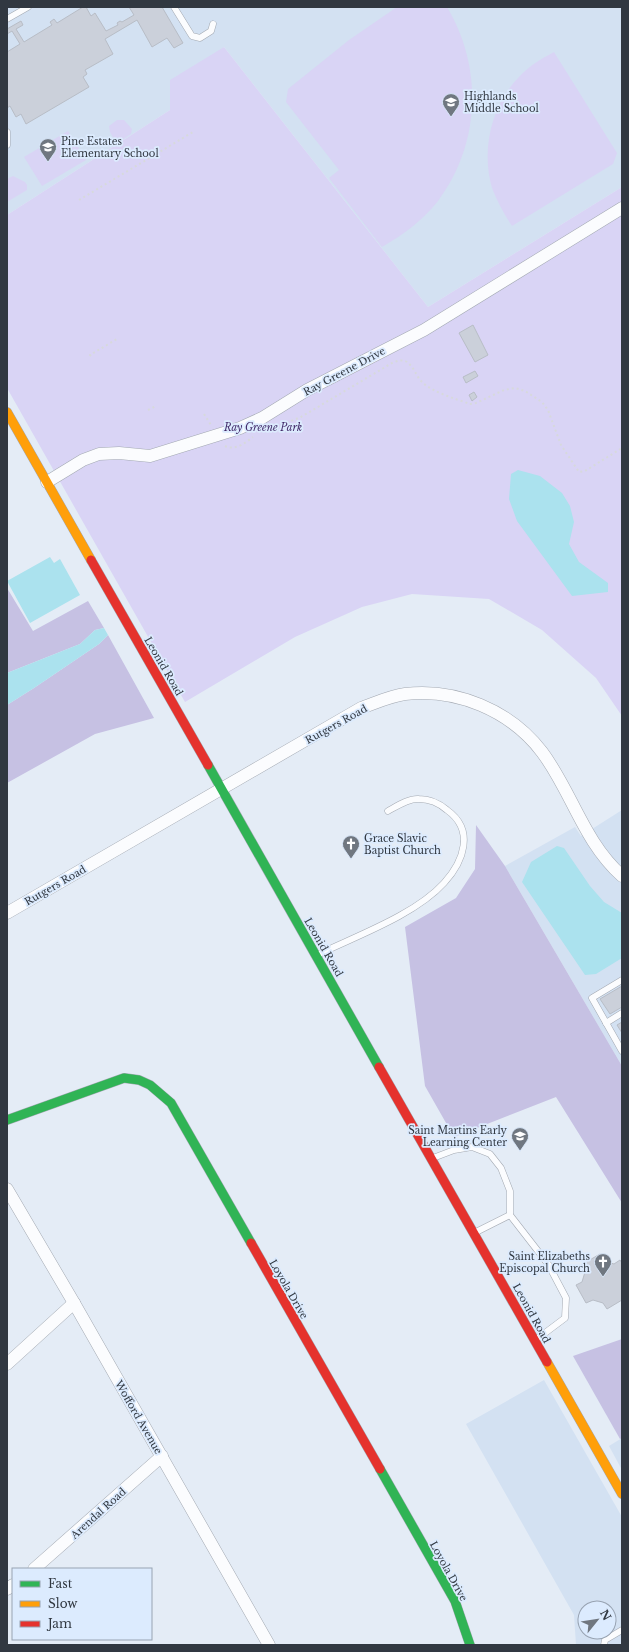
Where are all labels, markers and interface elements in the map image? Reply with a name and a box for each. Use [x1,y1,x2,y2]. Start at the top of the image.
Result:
place label: Highlands Middle School [464,90,539,115]
school or university icon: Highlands Middle School [441,92,461,117]
place label: Pine Estates Elementary School [61,135,159,160]
school or university icon: Pine Estates Elementary School [38,137,58,162]
street label: Ray Greene Drive [301,344,388,399]
park label: Ray Greene Park [223,421,302,434]
street label: Leonid Road [141,634,186,698]
street label: Rutgers Road [303,702,370,747]
place label: Grace Slavic Baptist Church [364,832,441,857]
church icon: Grace Slavic Baptist Church [341,834,361,859]
street label: Rutgers Road [22,862,89,908]
street label: Leonid Road [301,915,346,979]
place label: Saint Martins Early Learning Center [408,1124,508,1149]
school or university icon: Saint Martins Early Learning Center [510,1126,530,1151]
place label: Saint Elizabeths Episcopal Church [499,1250,590,1275]
church icon: Saint Elizabeths Episcopal Church [593,1252,613,1277]
street label: Loyola Drive [266,1257,311,1322]
street label: Leonid Road [510,1281,553,1346]
street label: Wofford Avenue [112,1377,165,1457]
street label: Arendal Road [67,1485,129,1542]
street label: Loyola Drive [427,1539,470,1604]
legend [12,1568,152,1640]
text: Fast [48,1576,73,1591]
text: Slow [48,1596,78,1611]
north arrow [577,1600,617,1640]
text: N [597,1607,615,1624]
text: Jam [46,1616,72,1631]

